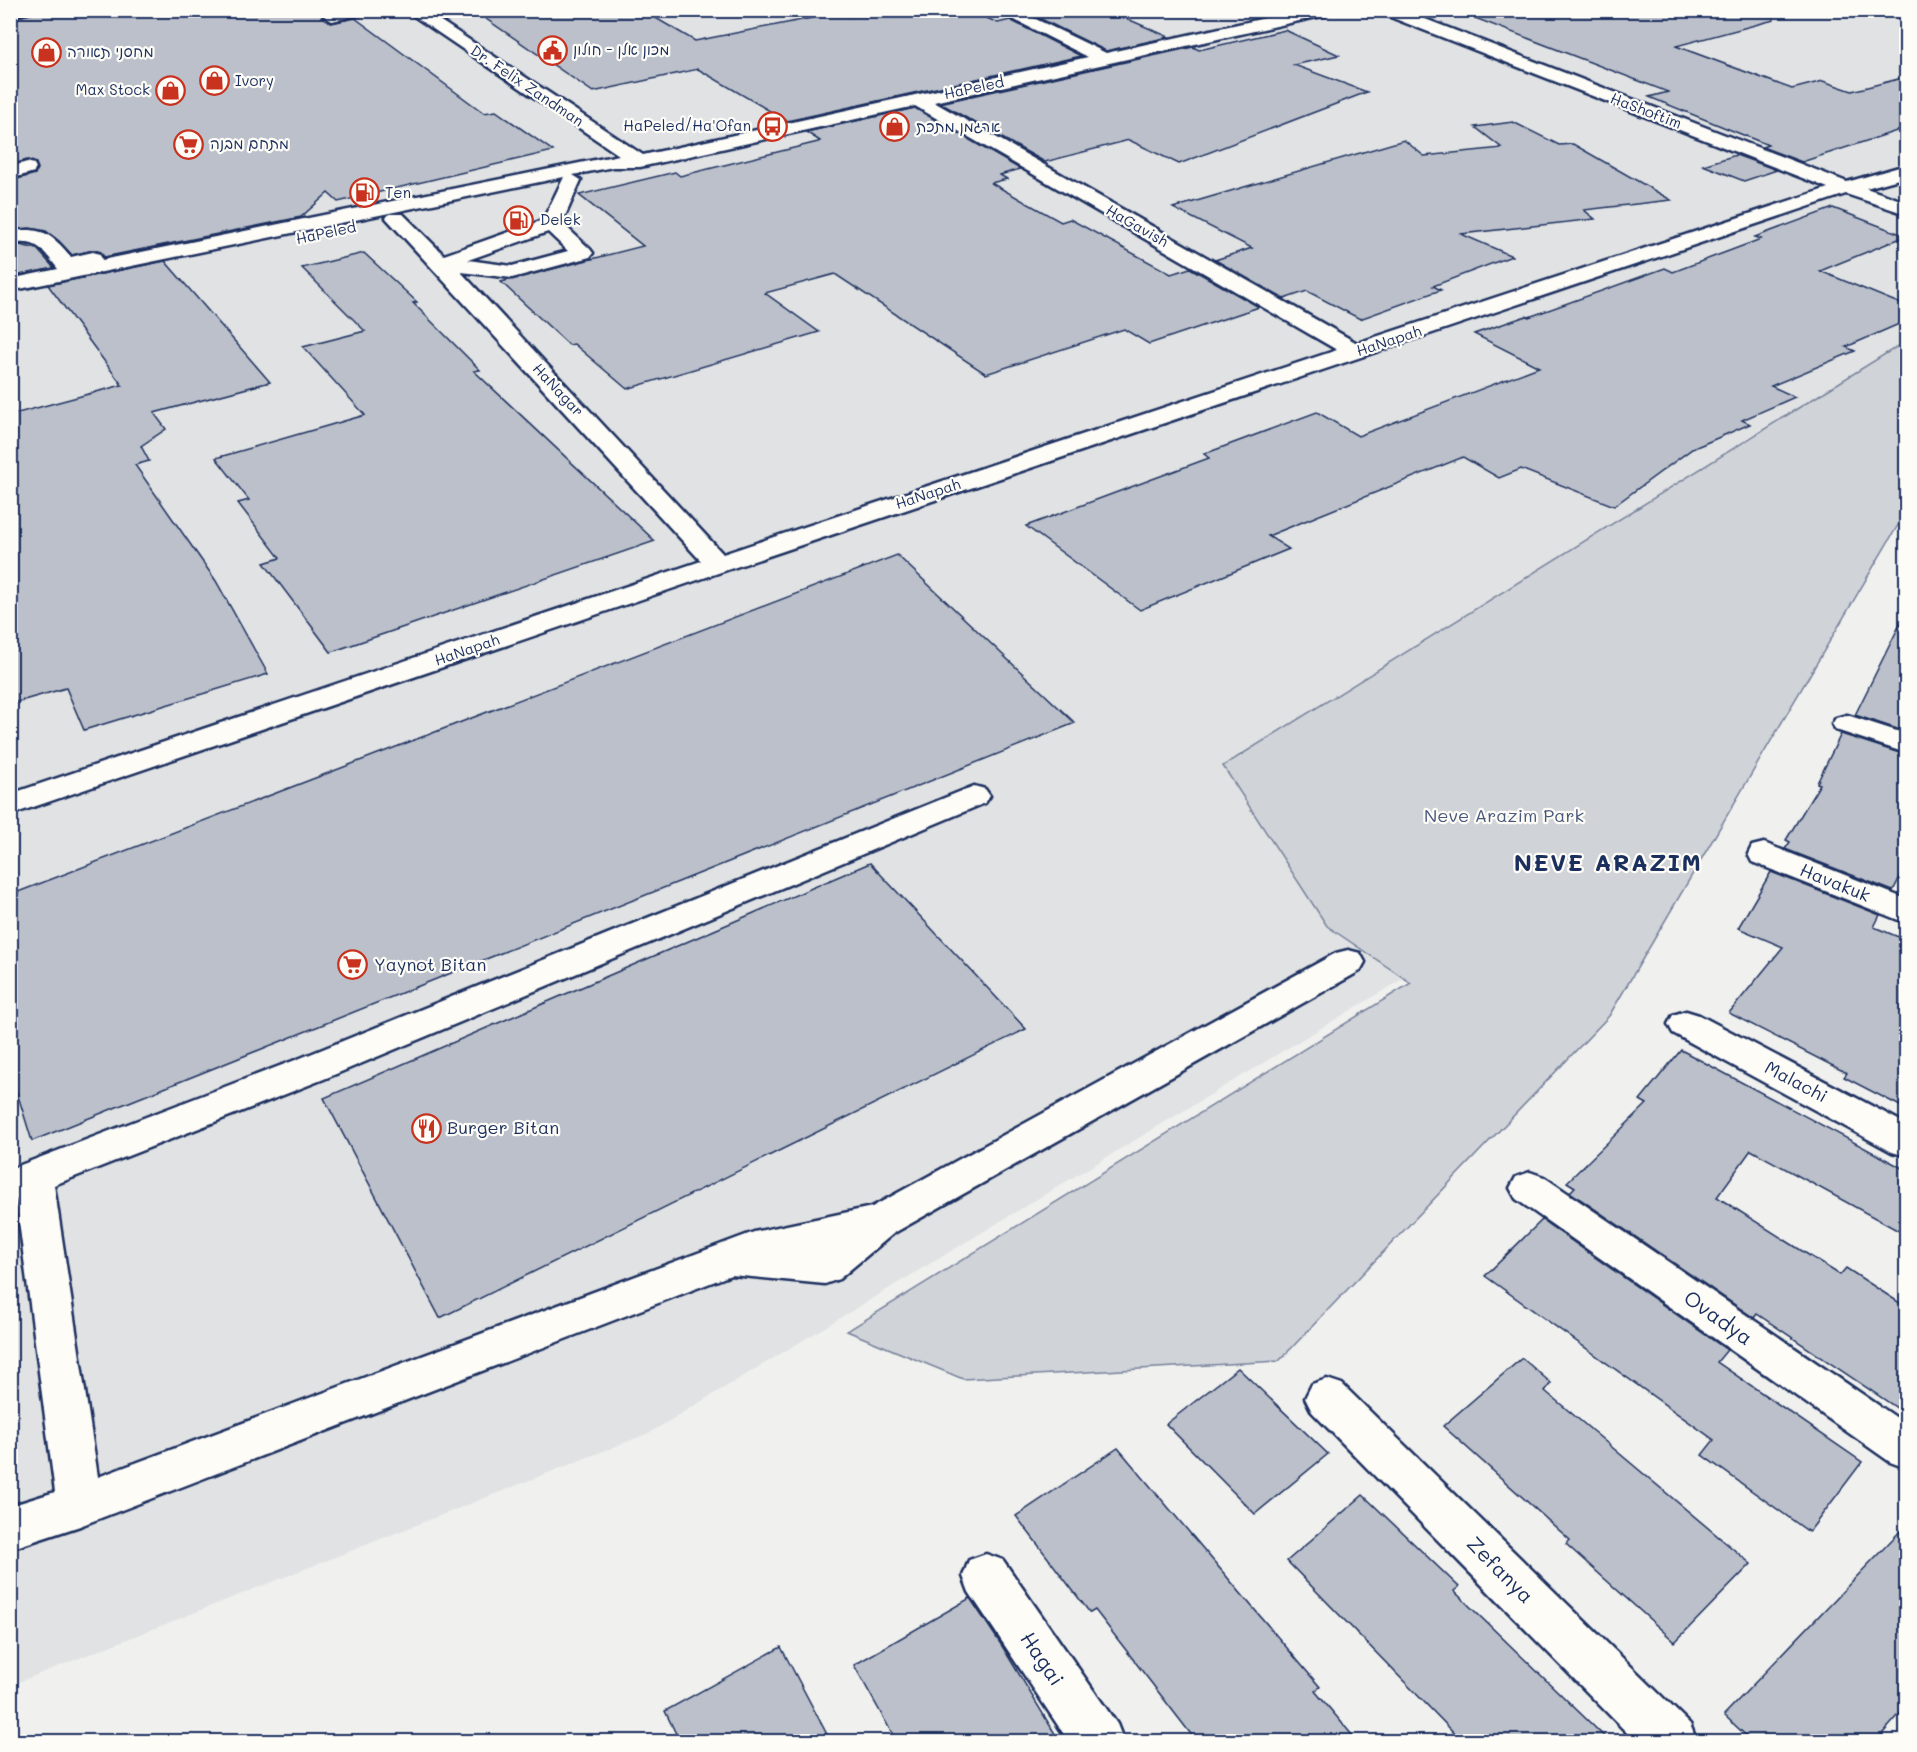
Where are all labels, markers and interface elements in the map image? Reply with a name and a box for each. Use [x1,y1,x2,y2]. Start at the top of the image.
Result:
public building icon: מכון אלן - חולון [536,34,568,66]
shop icon: מחסני תאורה [30,36,62,68]
place label: מכון אלן - חולון [573,39,669,60]
street label: Dr. Felix Zandman [467,40,588,130]
place label: מחסני תאורה [67,41,154,61]
shop icon: Ivory [198,65,230,97]
place label: Ivory [235,70,274,90]
street label: HaPeled [942,71,1006,103]
shop icon: Max Stock [155,74,187,106]
place label: Max Stock [76,79,150,99]
street label: HaShoftim [1608,87,1685,133]
bus stop icon: HaPeled/Ha'Ofan [756,110,788,142]
shop icon: ארגמן מתכת [879,111,911,143]
place label: HaPeled/Ha'Ofan [623,115,751,135]
place label: ארגמן מתכת [916,116,1001,136]
supermarket icon: מתחם מבנה [173,128,205,160]
place label: מתחם מבנה [210,133,289,153]
fuel station icon: Ten [348,177,380,209]
place label: Ten [385,182,411,202]
street label: HaGavish [1103,199,1172,251]
fuel station icon: Delek [503,204,535,236]
place label: Delek [540,209,581,229]
street label: HaPeled [294,216,358,248]
street label: HaNapah [1353,320,1424,360]
street label: HaNagar [529,358,589,420]
street label: HaNapah [892,473,963,513]
street label: HaNapah [432,629,502,670]
park label: Neve Arazim Park [1424,803,1584,827]
district label: NEVE ARAZIM [1514,846,1702,877]
street label: Havakuk [1797,857,1874,907]
supermarket icon: Yaynot Bitan [337,949,369,981]
place label: Yaynot Bitan [374,952,487,976]
street label: Malachi [1761,1055,1832,1108]
restaurant icon: Burger Bitan [410,1112,442,1144]
place label: Burger Bitan [447,1115,559,1139]
street label: Ovadya [1679,1283,1759,1350]
street label: Zefanya [1462,1530,1540,1608]
street label: Hagai [1015,1626,1071,1690]

